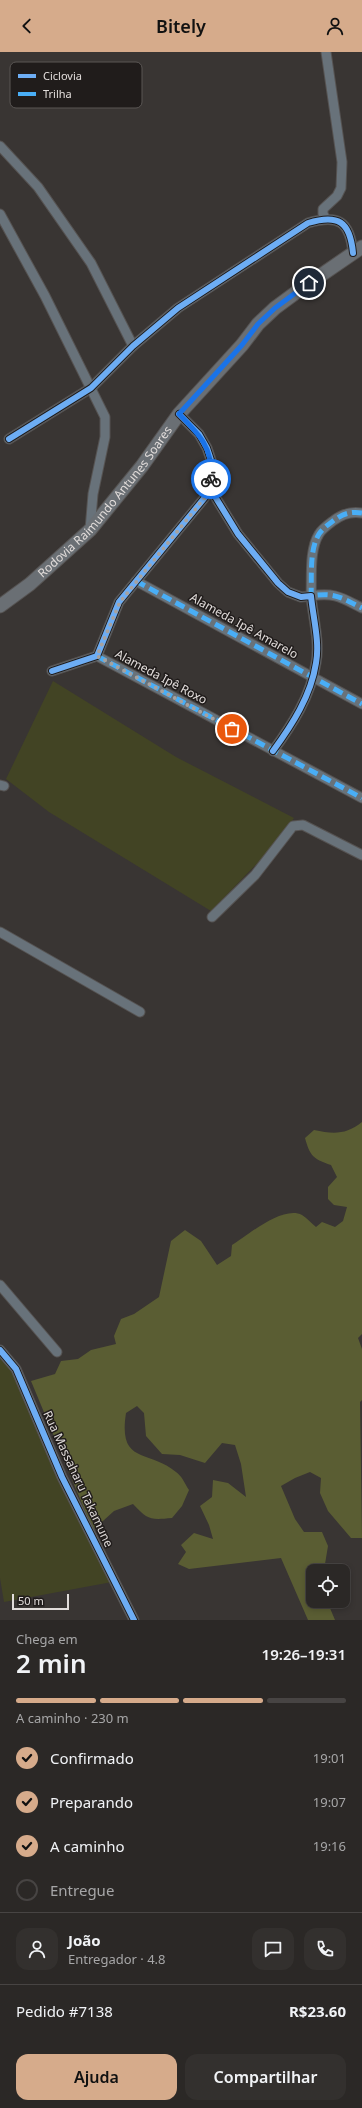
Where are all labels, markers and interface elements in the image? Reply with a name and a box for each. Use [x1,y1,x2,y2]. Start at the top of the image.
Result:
text: Bitely [156,14,206,38]
icon: back [16,15,38,37]
icon: person [324,15,346,37]
legend [10,62,142,108]
text: Ciclovia [43,68,82,83]
text: Trilha [43,86,72,101]
pin [292,266,326,300]
icon: home [298,272,320,294]
street label: Rodovia Raimundo Antunes Soares [34,422,176,581]
courier [191,459,231,499]
icon: bike [200,468,222,490]
street label: Alameda Ipê Amarelo [187,589,302,662]
street label: Alameda Ipê Roxo [112,645,210,708]
pin [215,712,249,746]
icon: bag [221,718,243,740]
street label: Rua Massaharu Takamune [39,1408,118,1550]
map controls [306,1564,350,1608]
button: locate [306,1564,350,1608]
scale bar [12,1592,69,1611]
text: 50 m [18,1593,44,1608]
text: Chega em [16,1630,78,1648]
text: 19:26–19:31 [262,1644,346,1664]
text: 2 min [16,1645,87,1681]
text: A caminho · 230 m [16,1709,129,1727]
icon: check [16,1747,38,1769]
text: Confirmado [50,1748,134,1768]
text: 19:01 [313,1749,346,1767]
icon: check [16,1791,38,1813]
text: Preparando [50,1792,133,1812]
text: 19:07 [313,1793,346,1811]
icon: check [16,1835,38,1857]
text: A caminho [50,1836,125,1856]
text: 19:16 [313,1837,346,1855]
text: Entregue [50,1880,114,1900]
button: person [16,1928,58,1970]
button: chat [252,1928,294,1970]
button: phone [304,1928,346,1970]
text: João [68,1930,101,1950]
text: Entregador · 4.8 [68,1950,166,1968]
text: Pedido #7138 [16,2001,113,2021]
text: R$23.60 [289,2001,346,2021]
button: Ajuda [16,2054,177,2100]
button: Compartilhar [185,2054,346,2100]

